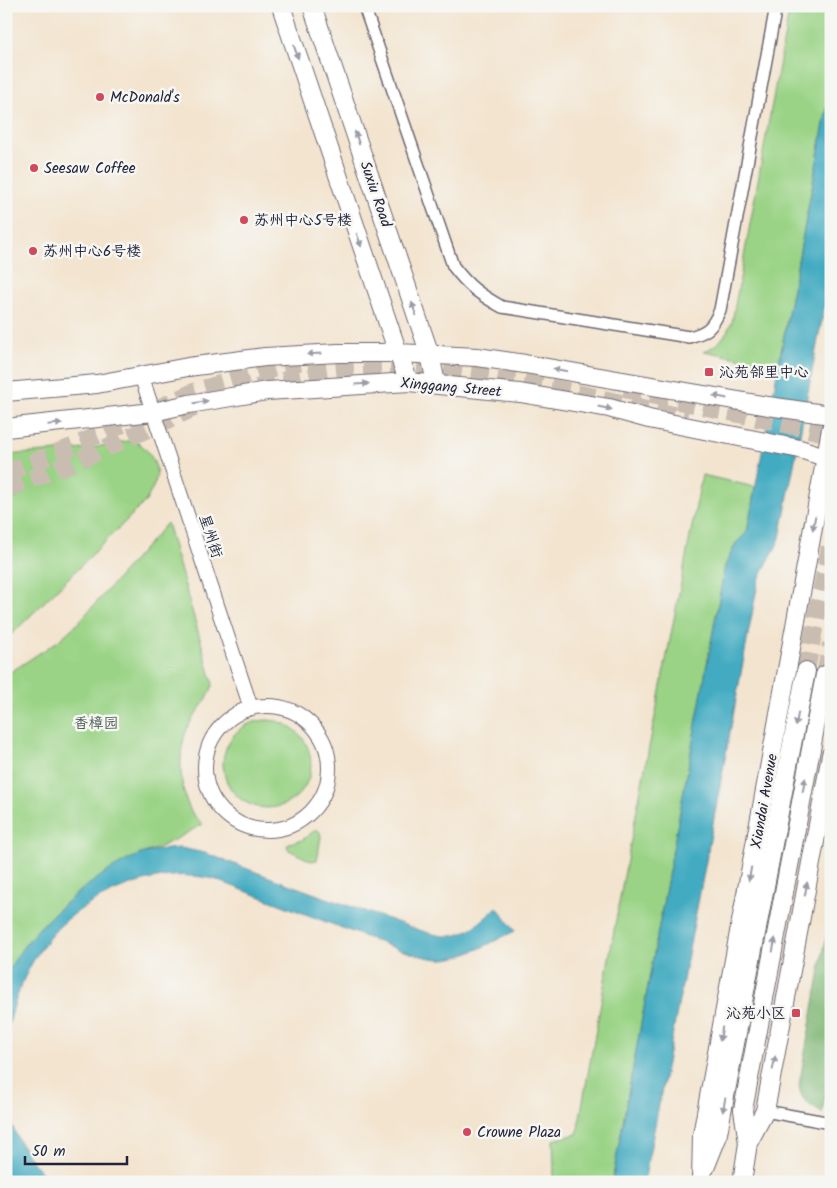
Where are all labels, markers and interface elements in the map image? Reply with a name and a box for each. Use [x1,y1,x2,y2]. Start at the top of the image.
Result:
one-way arrow [293,45,301,60]
place label: McDonald's [110,86,180,110]
marker: McDonald's [94,91,106,103]
one-way arrow [352,130,360,145]
place label: Seesaw Coffee [44,157,136,181]
street label: Suxiu Road [353,158,398,231]
marker: Seesaw Coffee [28,162,40,174]
place label: 苏州中心5号楼 [254,209,352,233]
marker: 苏州中心5号楼 [238,214,250,226]
one-way arrow [356,232,364,247]
place label: 苏州中心6号楼 [43,240,141,264]
marker: 苏州中心6号楼 [27,245,39,257]
one-way arrow [410,301,417,316]
one-way arrow [306,351,322,359]
place label: 沁苑邻里中心 [719,361,809,385]
one-way arrow [551,365,567,373]
marker: 沁苑邻里中心 [703,366,715,378]
street label: Xinggang Street [399,372,503,404]
one-way arrow [355,380,371,388]
one-way arrow [711,392,727,400]
one-way arrow [193,397,209,405]
one-way arrow [598,404,613,412]
one-way arrow [47,419,63,427]
street label: 星州街 [192,511,228,561]
one-way arrow [809,515,817,531]
park label: 香樟园 [73,712,119,736]
one-way arrow [793,712,801,727]
street label: Xiandai Avenue [745,751,785,851]
one-way arrow [800,778,808,793]
one-way arrow [746,866,754,882]
one-way arrow [802,881,810,897]
one-way arrow [770,937,778,953]
place label: 沁苑小区 [726,1002,786,1026]
marker: 沁苑小区 [790,1007,802,1019]
one-way arrow [716,1026,724,1042]
one-way arrow [770,1055,778,1071]
one-way arrow [719,1098,727,1114]
place label: Crowne Plaza [477,1121,561,1145]
marker: Crowne Plaza [461,1126,473,1138]
scale bar [25,1133,128,1165]
text: 50 m [32,1140,66,1164]

